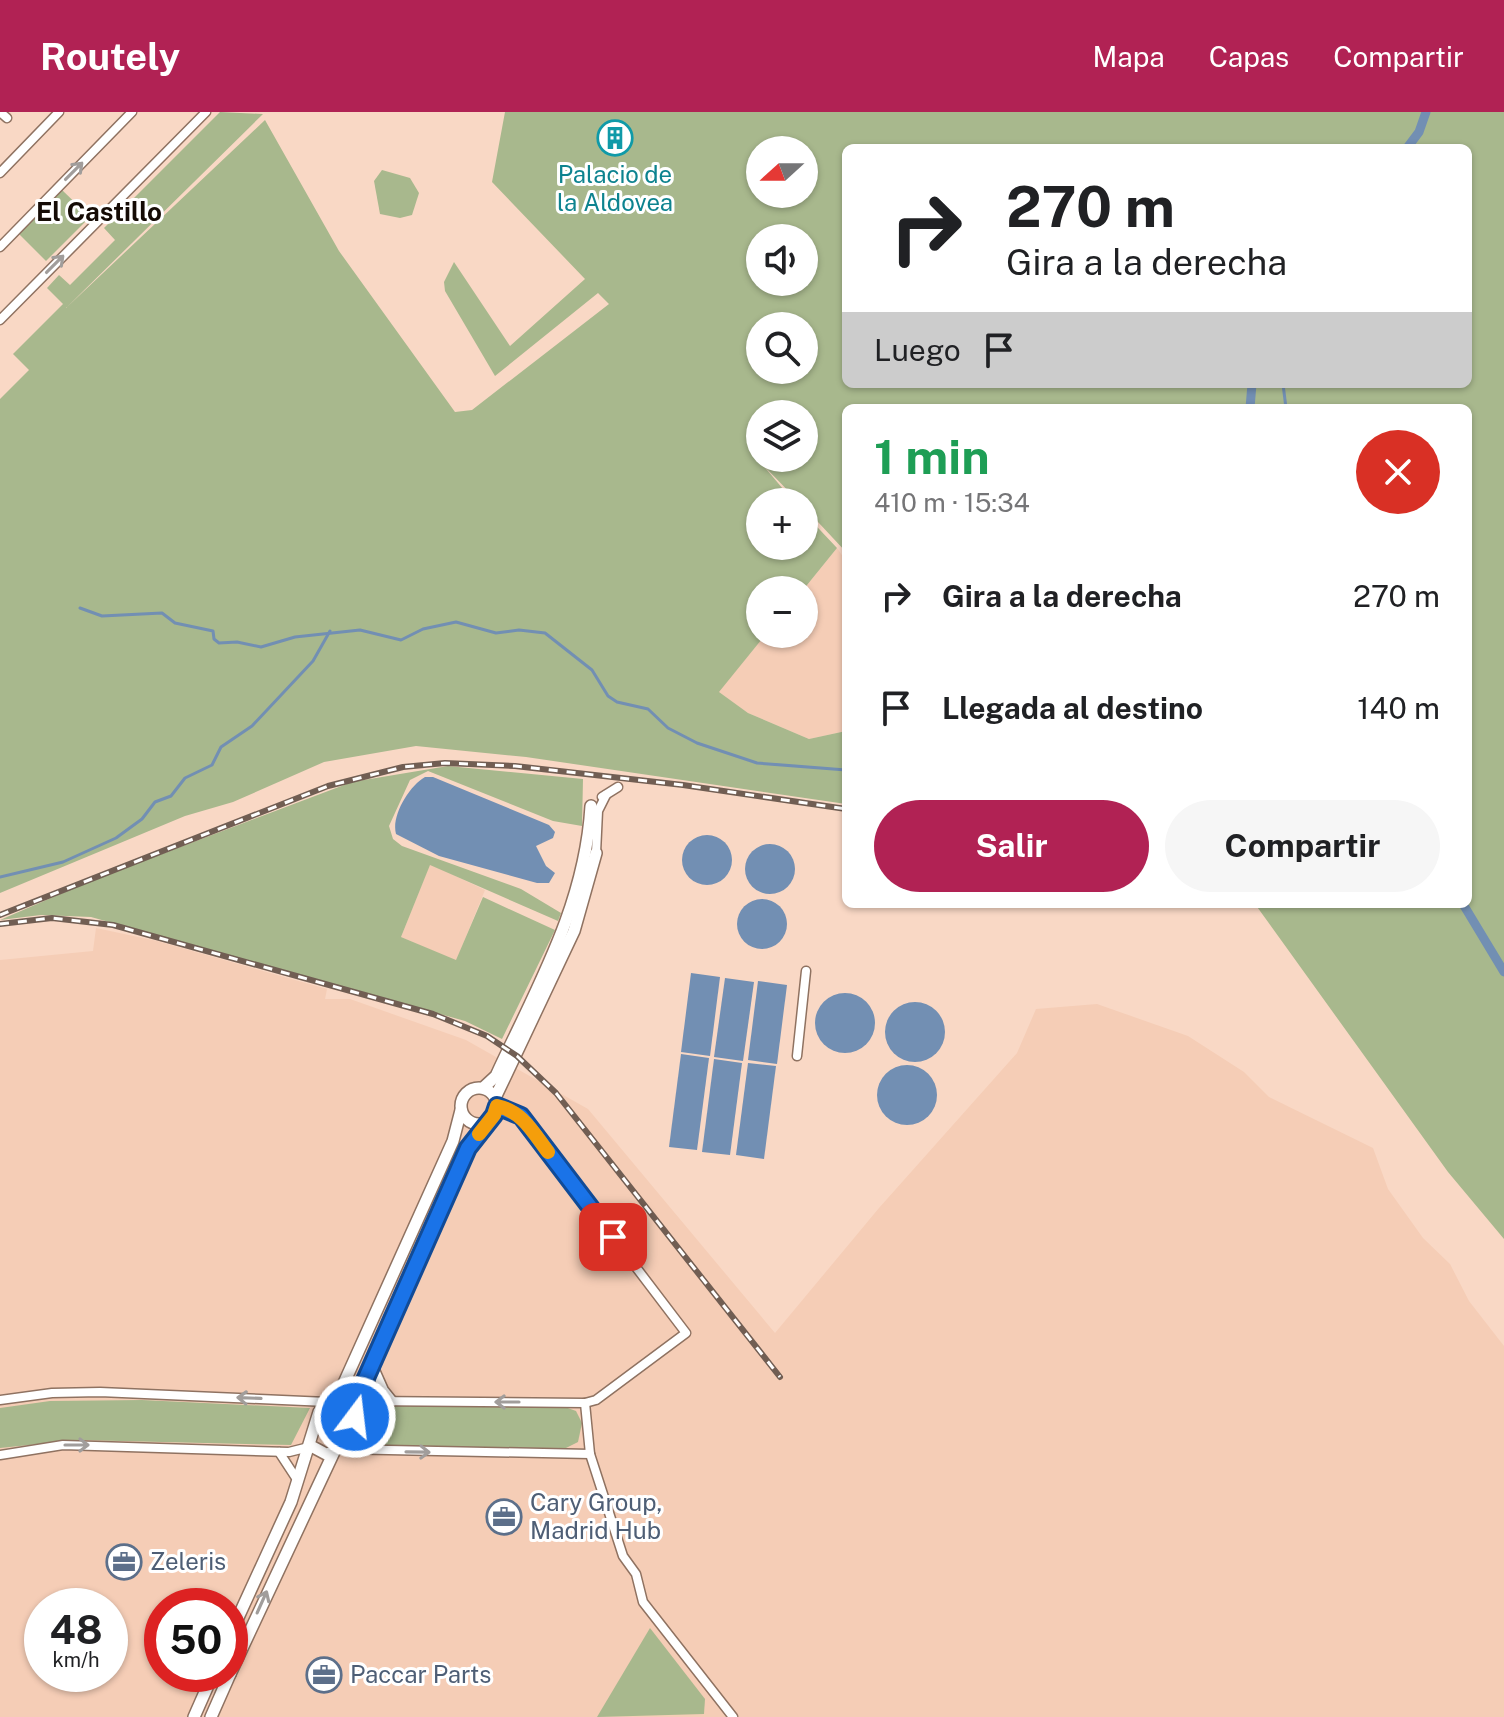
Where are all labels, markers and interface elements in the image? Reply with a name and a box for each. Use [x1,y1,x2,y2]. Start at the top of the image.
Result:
text: Routely [40,34,180,79]
text: Mapa [1092,40,1165,73]
text: Capas [1209,40,1289,73]
text: Compartir [1333,40,1464,73]
building icon: Palacio de la Aldovea [596,119,634,157]
north arrow [746,136,818,208]
map controls [746,136,818,648]
place label: Palacio de la Aldovea [557,160,673,216]
one-way arrow [65,161,84,181]
text: 270 m [1006,174,1175,240]
icon: right [874,176,978,280]
district label: El Castillo [36,196,162,227]
button: sound [746,224,818,296]
text: Gira a la derecha [1006,241,1287,283]
one-way arrow [45,255,65,274]
button: search [746,312,818,384]
icon: arrive [977,328,1021,372]
text: Luego [874,332,961,368]
button: layers [746,400,818,472]
text: 1 min [874,428,990,485]
button: close [1356,430,1440,514]
text: 410 m · 15:34 [874,487,1030,518]
button: + [746,488,818,560]
icon: right [874,574,918,618]
button: − [746,576,818,648]
text: Gira a la derecha [942,578,1182,614]
text: 270 m [1353,578,1440,614]
icon: arrive [874,686,918,730]
text: Llegada al destino [942,690,1203,726]
text: 140 m [1357,690,1440,726]
button: Salir [874,800,1149,892]
button: Compartir [1165,800,1440,892]
pin [579,1203,647,1271]
icon: arrive [591,1215,635,1259]
position arrow [313,1375,397,1459]
one-way arrow [236,1390,263,1405]
one-way arrow [494,1394,521,1410]
one-way arrow [63,1437,90,1453]
one-way arrow [404,1444,431,1459]
place label: Cary Group, Madrid Hub [530,1488,662,1544]
office icon: Cary Group, Madrid Hub [485,1498,523,1536]
office icon: Zeleris [105,1543,143,1581]
place label: Zeleris [150,1547,226,1575]
speed limit sign: 50 [144,1588,248,1692]
one-way arrow [255,1591,270,1615]
text: 48 [49,1606,103,1653]
text: km/h [52,1648,100,1672]
office icon: Paccar Parts [305,1656,343,1694]
place label: Paccar Parts [350,1660,491,1688]

